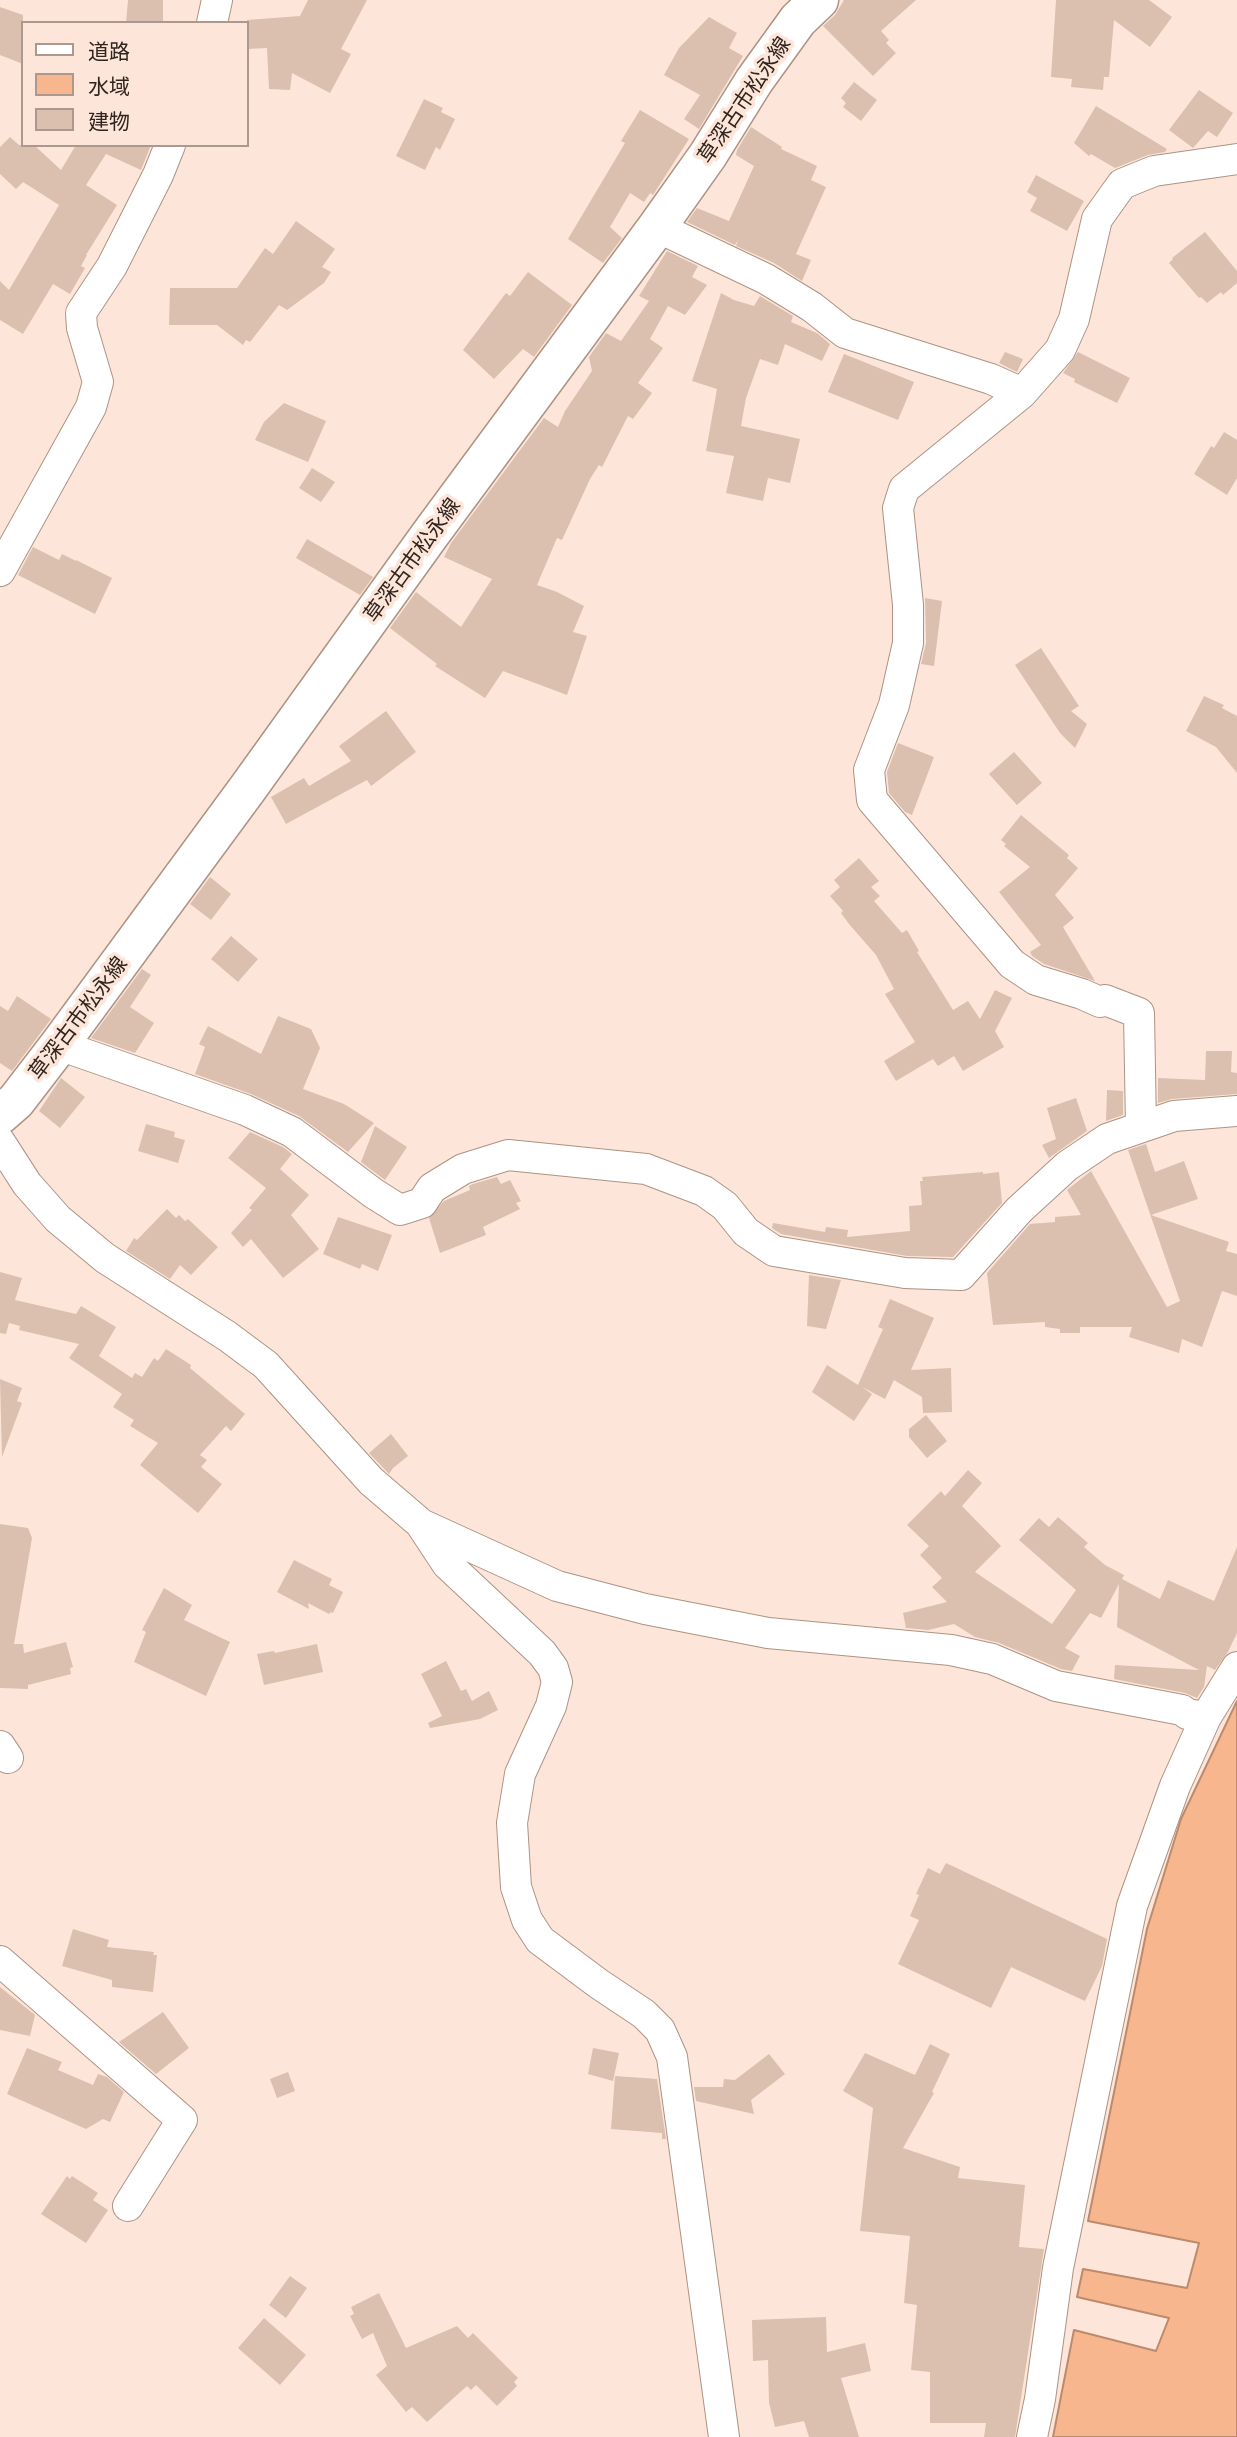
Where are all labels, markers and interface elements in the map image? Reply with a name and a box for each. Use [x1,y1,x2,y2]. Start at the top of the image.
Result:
legend [21,21,248,147]
street label: 草深古市松永線 [692,32,796,168]
text: 道路 [88,38,130,63]
text: 水域 [88,73,130,98]
text: 建物 [88,108,130,133]
street label: 草深古市松永線 [359,493,465,627]
street label: 草深古市松永線 [24,952,132,1084]

